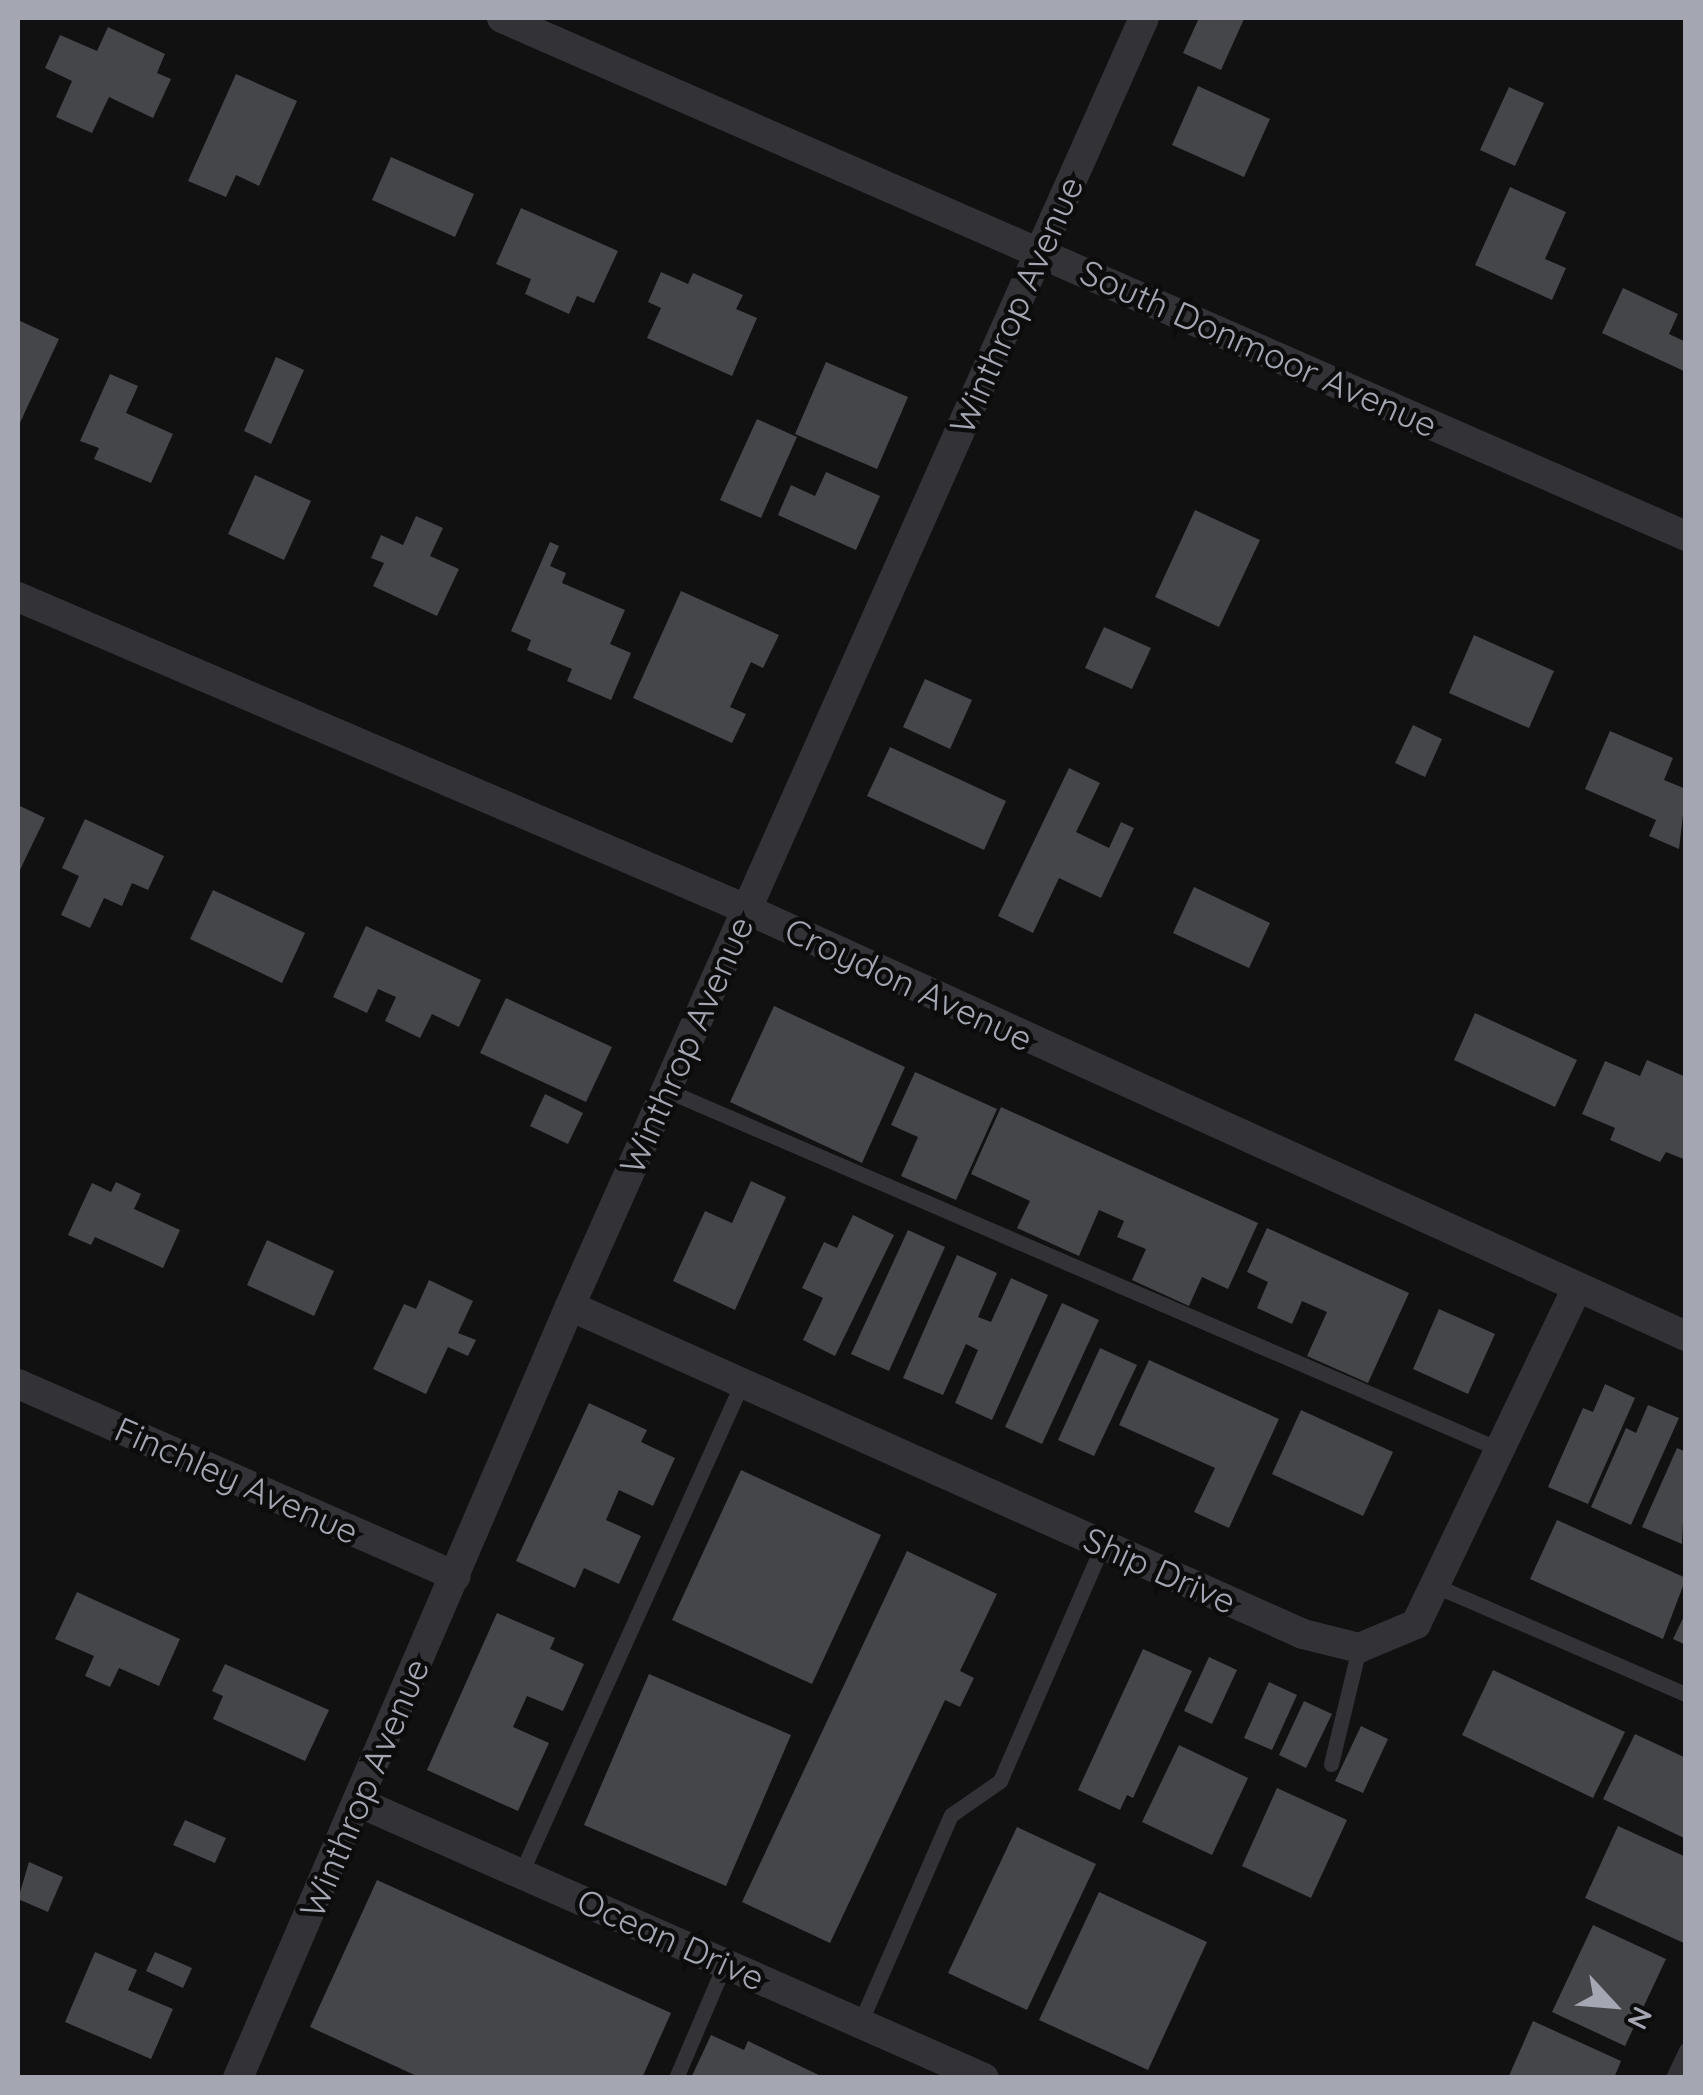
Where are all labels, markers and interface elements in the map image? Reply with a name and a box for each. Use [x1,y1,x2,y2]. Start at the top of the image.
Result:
street label: Winthrop Avenue [940,170,1092,440]
street label: South Donmoor Avenue [1074,250,1444,446]
street label: Croydon Avenue [779,908,1039,1060]
street label: Winthrop Avenue [610,910,762,1180]
street label: Finchley Avenue [109,1408,365,1552]
street label: Ship Drive [1077,1518,1243,1622]
street label: Winthrop Avenue [290,1652,438,1924]
street label: Ocean Drive [571,1879,771,1999]
north arrow [1563,1955,1663,2055]
text: N [1620,2001,1661,2035]

